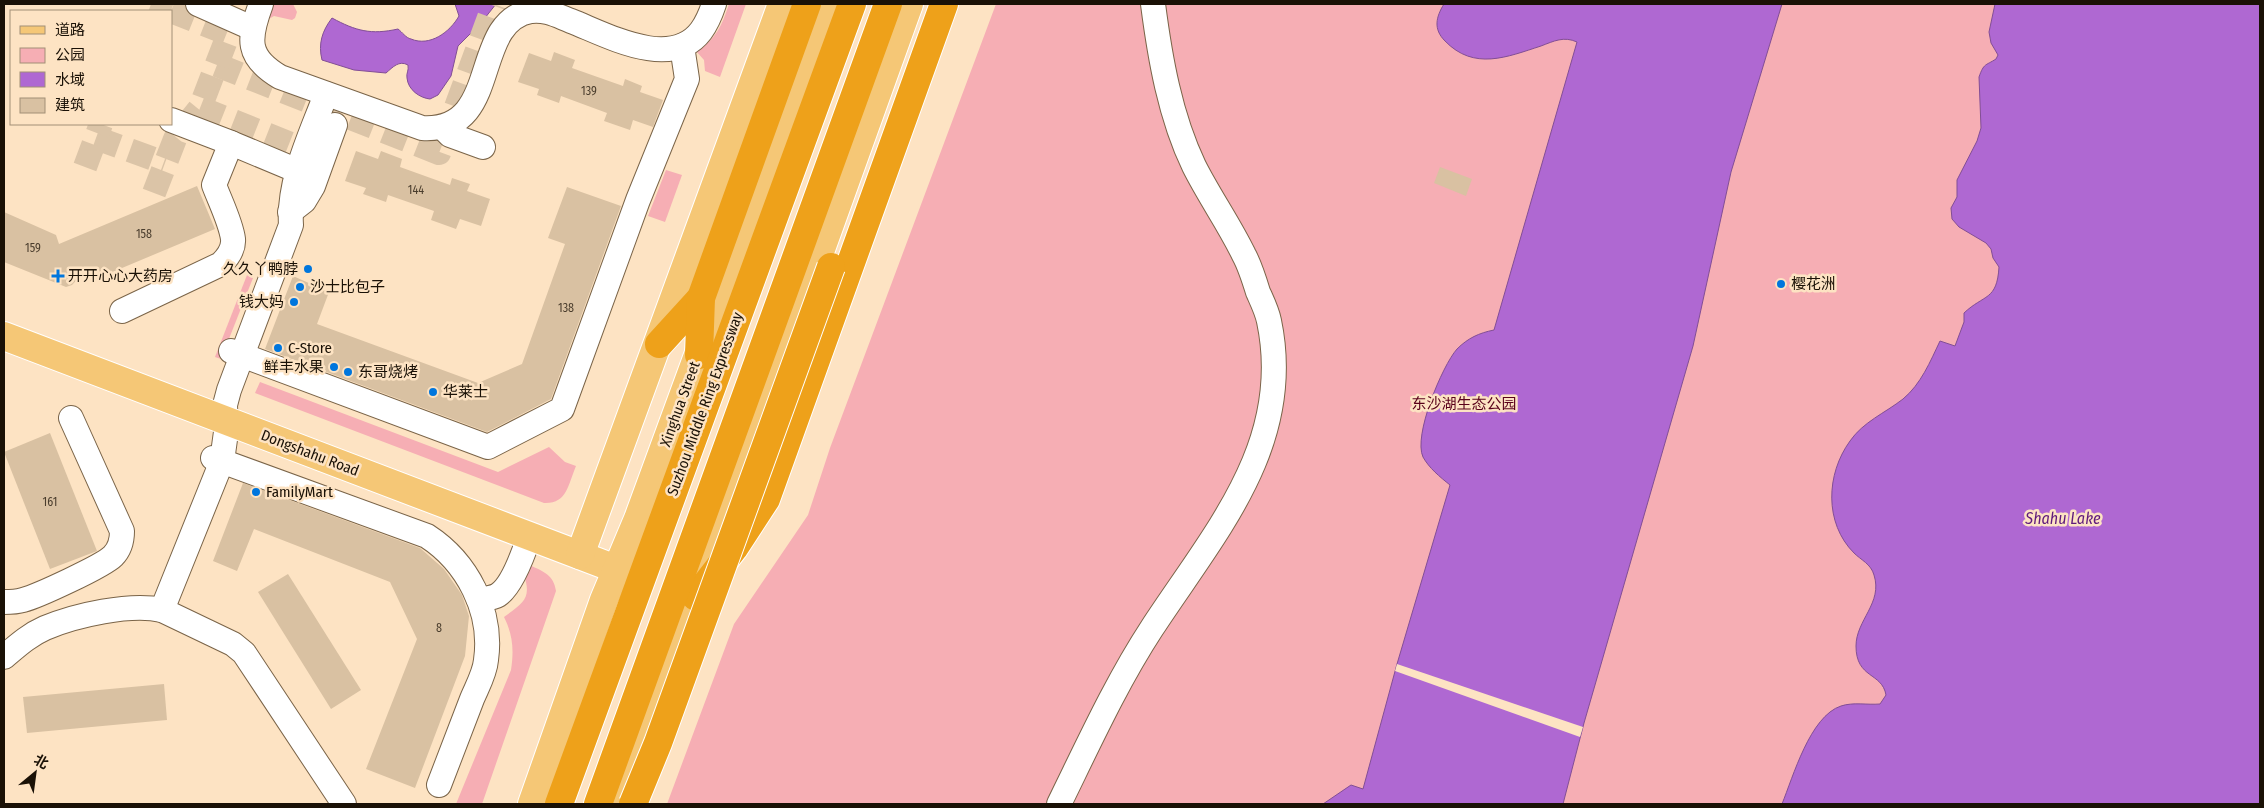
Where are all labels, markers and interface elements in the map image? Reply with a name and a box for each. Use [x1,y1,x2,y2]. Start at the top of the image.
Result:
legend [10,10,172,125]
text: 道路 [55,21,85,39]
text: 公园 [55,46,85,64]
text: 水域 [55,71,85,89]
house number: 139 [581,84,597,98]
text: 建筑 [55,96,85,114]
house number: 144 [408,183,424,197]
house number: 158 [136,227,152,241]
house number: 159 [25,241,41,255]
place label: 久久丫鸭脖 [223,260,298,278]
marker: 久久丫鸭脖 [302,263,314,275]
place label: 开开心心大药房 [68,267,173,285]
marker: 开开心心大药房 [52,270,64,282]
place label: 樱花洲 [1791,275,1836,293]
place label: 沙士比包子 [310,278,385,296]
marker: 樱花洲 [1775,278,1787,290]
marker: 沙士比包子 [294,281,306,293]
place label: 钱大妈 [239,293,284,311]
marker: 钱大妈 [288,296,300,308]
house number: 138 [558,301,574,315]
street label: Suzhou Middle Ring Expressway [663,309,747,498]
place label: C-Store [288,339,332,357]
marker: C-Store [272,342,284,354]
place label: 鲜丰水果 [264,358,324,376]
street label: Xinghua Street [656,359,704,449]
marker: 鲜丰水果 [328,361,340,373]
place label: 东哥烧烤 [358,363,418,381]
marker: 东哥烧烤 [342,366,354,378]
place label: 华莱士 [443,383,488,401]
marker: 华莱士 [427,386,439,398]
park label: 东沙湖生态公园 [1411,395,1517,413]
street label: Dongshahu Road [258,426,362,480]
place label: FamilyMart [266,483,333,501]
marker: FamilyMart [250,486,262,498]
house number: 161 [43,495,57,509]
water label: Shahu Lake [2024,509,2101,528]
house number: 8 [436,621,442,635]
north arrow [10,748,60,798]
text: 北 [31,751,51,773]

